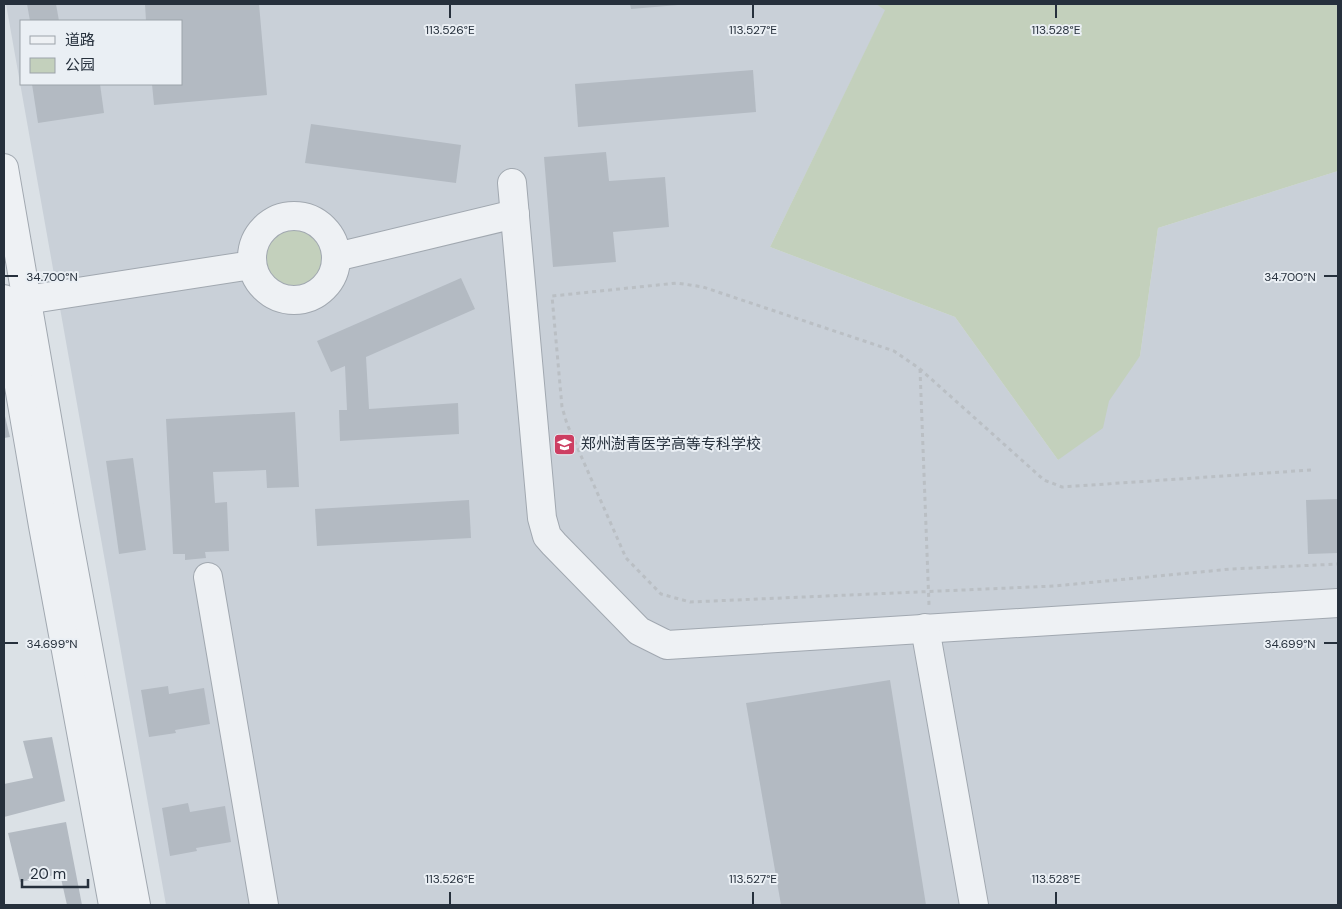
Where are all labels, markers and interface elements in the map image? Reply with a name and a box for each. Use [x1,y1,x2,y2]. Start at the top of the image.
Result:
legend [20,20,182,85]
text: 113.526°E [425,22,475,38]
text: 113.527°E [729,22,777,38]
text: 113.528°E [1032,22,1081,38]
text: 道路 [65,30,95,50]
text: 公园 [65,55,95,75]
text: 34.700°N [26,269,78,285]
text: 34.700°N [1264,269,1316,285]
school or university icon: 郑州澍青医学高等专科学校 [553,432,577,456]
place label: 郑州澍青医学高等专科学校 [581,434,761,454]
text: 34.699°N [26,636,78,652]
text: 34.699°N [1264,636,1316,652]
scale bar [22,856,89,888]
text: 20 m [30,864,66,884]
text: 113.526°E [425,871,475,887]
text: 113.527°E [729,871,777,887]
text: 113.528°E [1032,871,1081,887]

